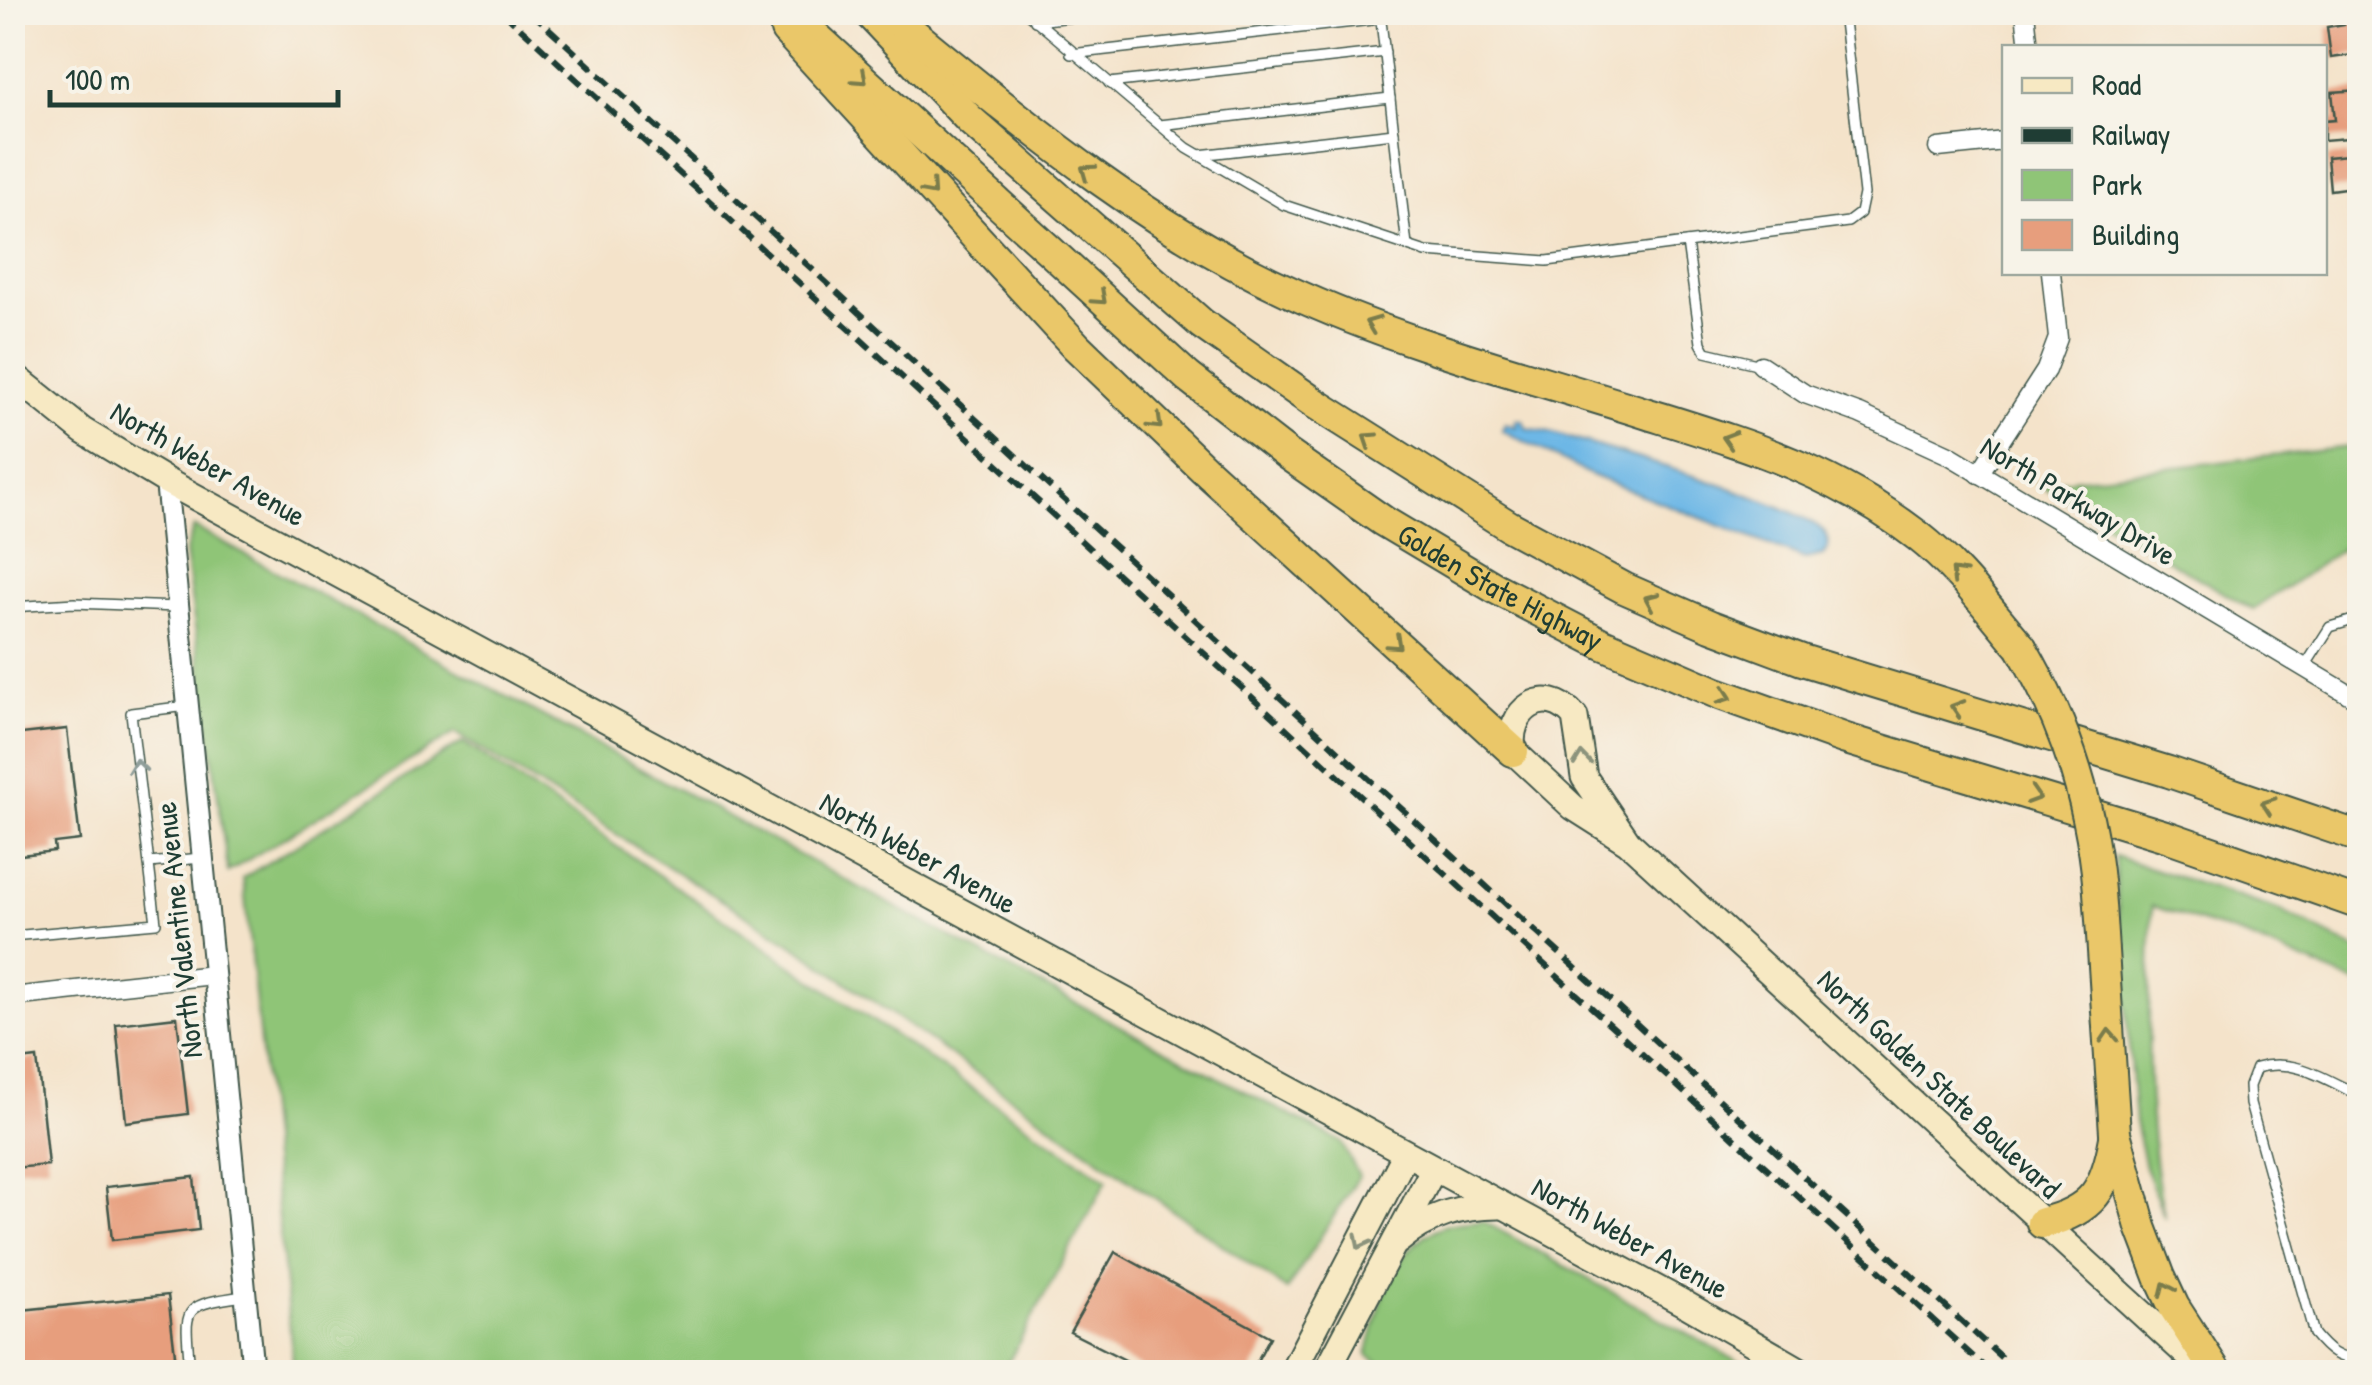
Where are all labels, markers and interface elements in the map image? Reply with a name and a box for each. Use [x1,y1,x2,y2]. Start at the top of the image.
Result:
scale bar [50,45,338,107]
legend [2002,45,2327,275]
text: 100 m [65,59,130,99]
text: Road [2092,64,2141,104]
one-way arrow [849,66,868,84]
text: Railway [2092,114,2170,154]
text: Park [2092,164,2142,204]
one-way arrow [1080,166,1098,183]
one-way arrow [918,177,936,196]
text: Building [2092,214,2179,254]
one-way arrow [1088,286,1107,304]
one-way arrow [1365,315,1382,336]
street label: North Weber Avenue [104,391,313,535]
one-way arrow [1144,411,1163,429]
street label: North Parkway Drive [1973,426,2184,574]
one-way arrow [1721,430,1738,451]
one-way arrow [1362,432,1380,451]
street label: Golden State Highway [1391,513,1610,659]
one-way arrow [1950,567,1968,585]
one-way arrow [1643,592,1661,612]
one-way arrow [1383,631,1402,649]
one-way arrow [1715,684,1733,704]
one-way arrow [1950,699,1967,720]
one-way arrow [1571,751,1593,767]
one-way arrow [127,757,148,773]
street label: North Weber Avenue [813,782,1024,923]
one-way arrow [2025,784,2042,804]
one-way arrow [2260,796,2277,816]
street label: North Valentine Avenue [145,800,211,1060]
street label: North Golden State Boulevard [1809,960,2070,1207]
one-way arrow [2099,1027,2120,1043]
street label: North Weber Avenue [1525,1167,1736,1308]
one-way arrow [1353,1232,1373,1250]
one-way arrow [2158,1281,2178,1299]

